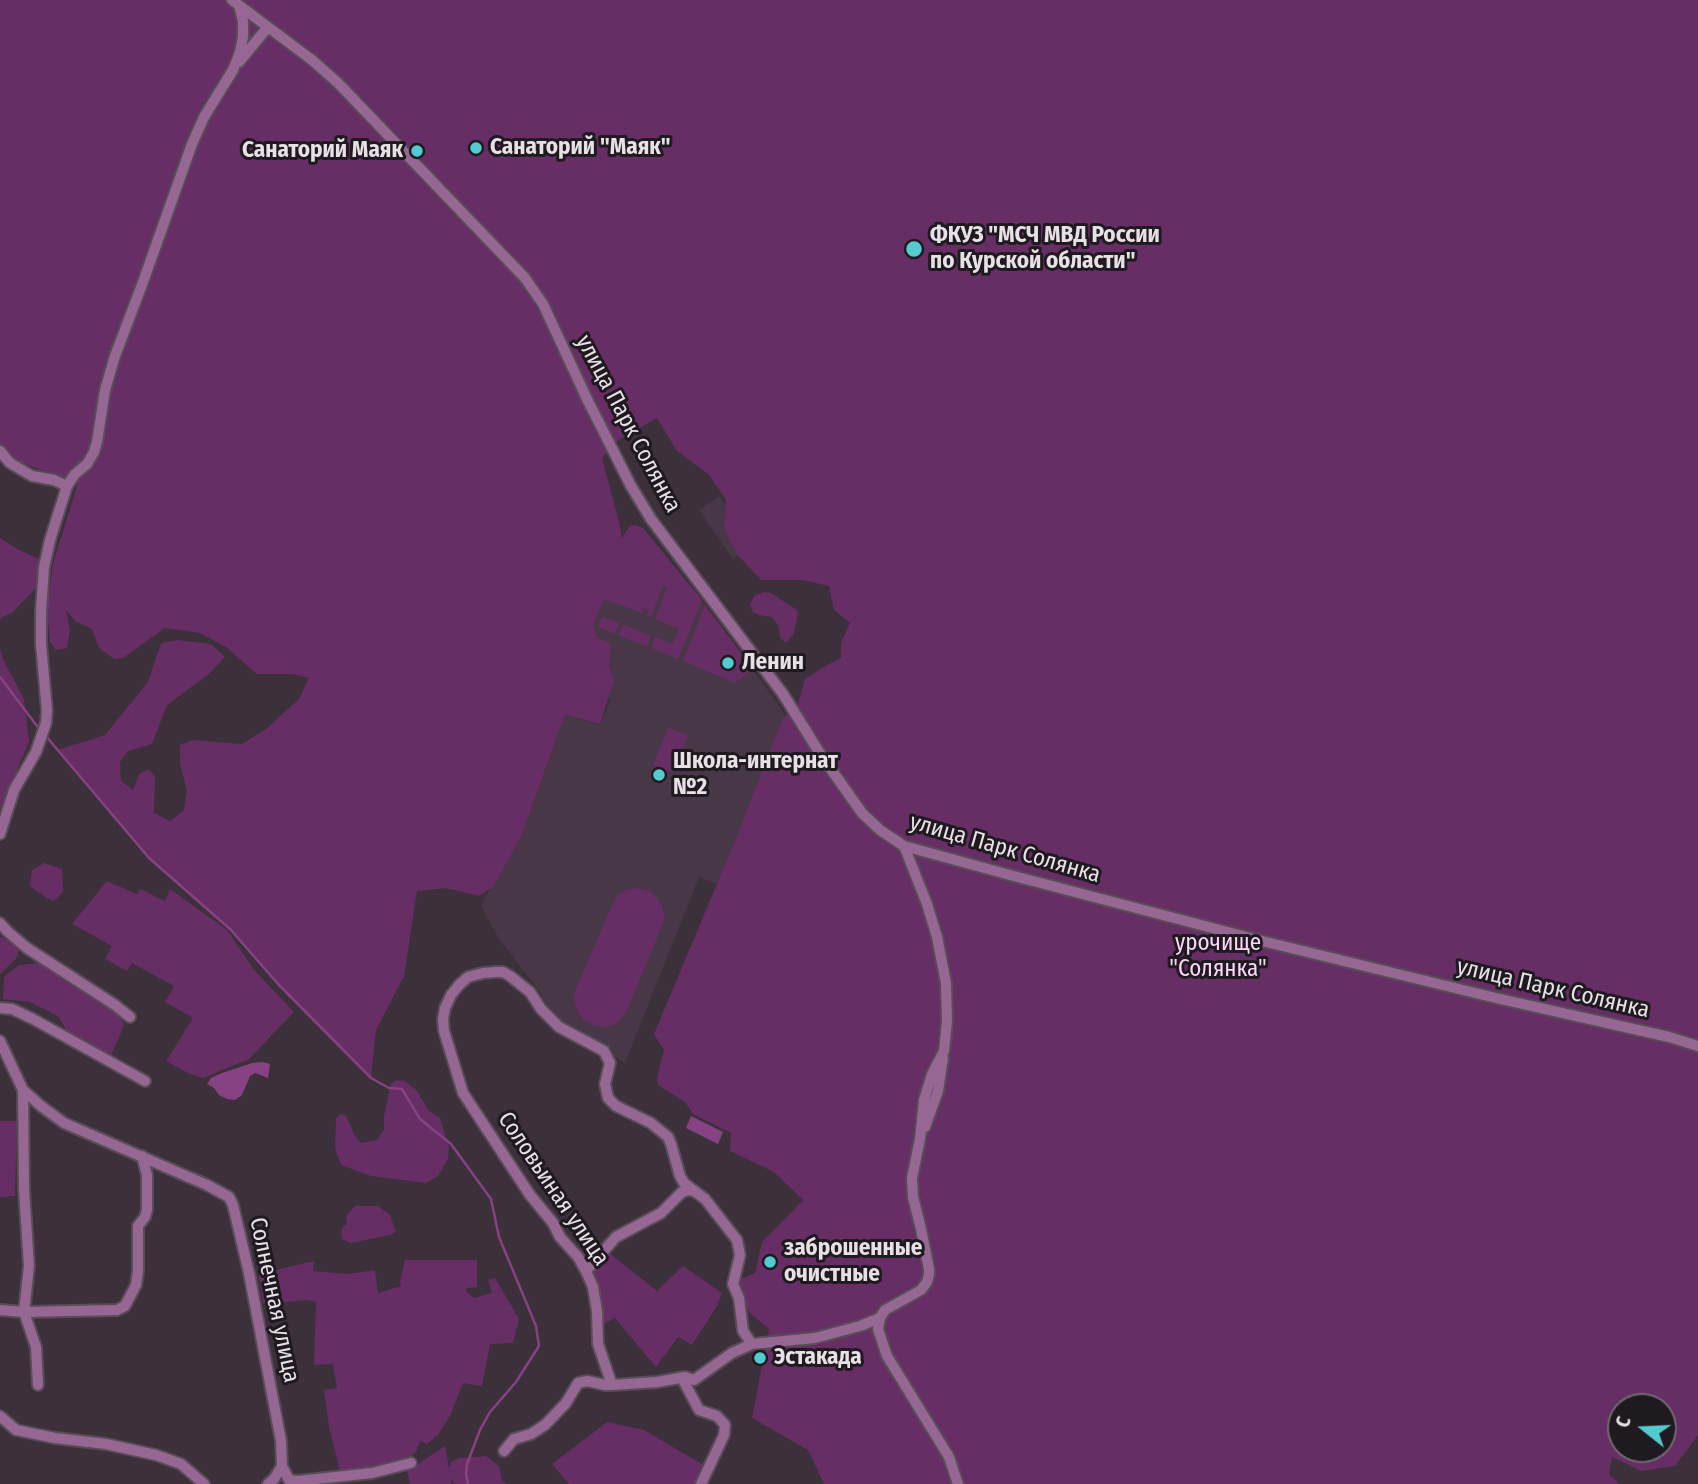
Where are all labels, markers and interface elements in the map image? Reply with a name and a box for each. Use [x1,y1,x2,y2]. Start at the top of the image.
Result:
place label: Санаторий "Маяк" [490,134,671,162]
place label: Санаторий Маяк [242,137,403,165]
marker: Санаторий "Маяк" [468,140,484,156]
marker: Санаторий Маяк [409,143,425,159]
place label: ФКУЗ "МСЧ МВД России по Курской области" [930,222,1160,276]
marker: ФКУЗ "МСЧ МВД России по Курской области" [904,239,924,259]
street label: улица Парк Солянка [570,331,686,517]
place label: Ленин [742,649,804,677]
marker: Ленин [720,655,736,671]
place label: Школа-интернат №2 [673,748,838,802]
marker: Школа-интернат №2 [651,767,667,783]
street label: улица Парк Солянка [907,809,1103,889]
park label: урочище "Солянка" [1169,930,1267,984]
street label: улица Парк Солянка [1454,953,1652,1025]
street label: Соловьиная улица [491,1107,615,1271]
street label: Солнечная улица [243,1215,305,1385]
place label: заброшенные очистные [784,1235,922,1289]
marker: заброшенные очистные [762,1254,778,1270]
place label: Эстакада [774,1344,862,1372]
marker: Эстакада [752,1350,768,1366]
north arrow [1607,1393,1677,1463]
text: С [1611,1414,1636,1430]

